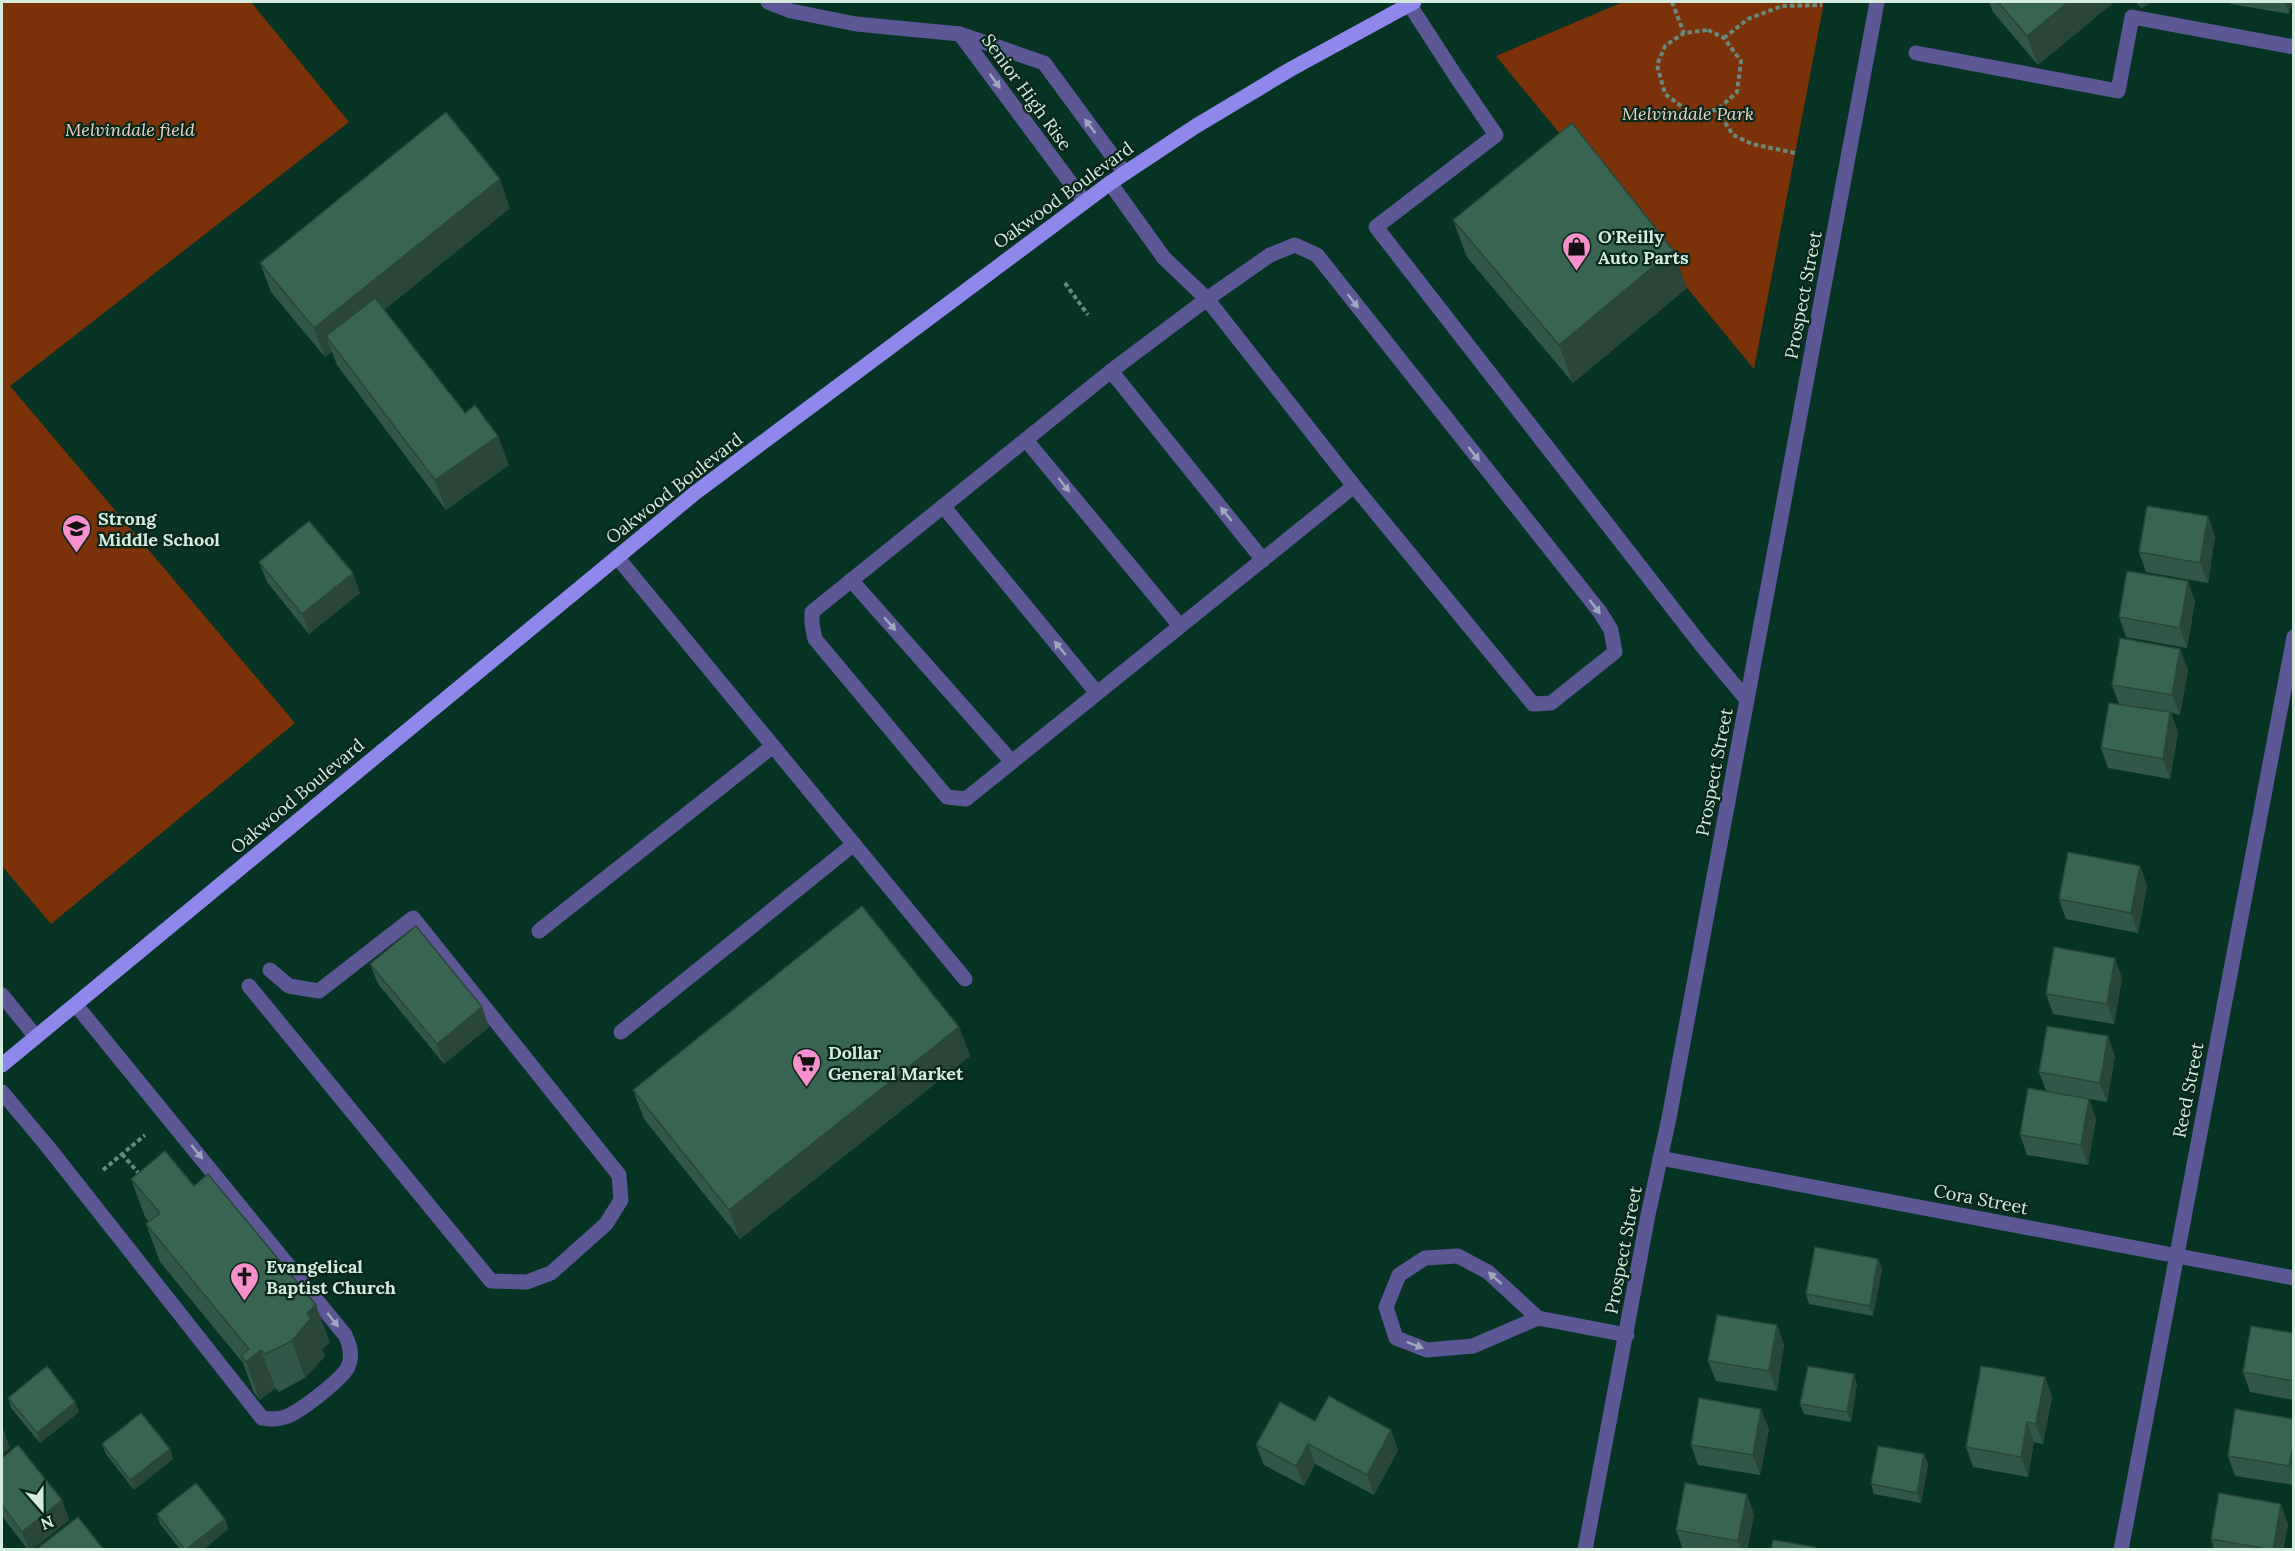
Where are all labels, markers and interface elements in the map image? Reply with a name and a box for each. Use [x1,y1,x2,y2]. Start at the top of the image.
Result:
street label: Senior High Rise [977,29,1077,155]
one-way arrow [989,73,1001,89]
park label: Melvindale Park [1622,102,1754,125]
park label: Melvindale field [65,118,195,141]
one-way arrow [1085,119,1097,134]
street label: Oakwood Boulevard [988,136,1138,254]
place label: O'Reilly Auto Parts [1598,225,1689,269]
street label: Prospect Street [1779,229,1827,361]
shop icon: O'Reilly Auto Parts [1561,230,1593,272]
one-way arrow [1347,293,1360,309]
street label: Oakwood Boulevard [601,427,747,549]
one-way arrow [1468,446,1481,462]
one-way arrow [1057,477,1070,493]
place label: Strong Middle School [98,507,220,551]
one-way arrow [1220,507,1233,522]
school or university icon: Strong Middle School [61,512,93,554]
one-way arrow [1589,599,1602,615]
one-way arrow [883,616,896,631]
one-way arrow [1054,641,1067,656]
street label: Prospect Street [1690,706,1738,838]
street label: Oakwood Boulevard [225,733,369,859]
street label: Reed Street [2167,1040,2209,1140]
place label: Dollar General Market [828,1041,964,1085]
supermarket icon: Dollar General Market [791,1046,823,1088]
one-way arrow [190,1144,203,1159]
street label: Cora Street [1932,1179,2030,1219]
street label: Prospect Street [1599,1184,1647,1316]
place label: Evangelical Baptist Church [266,1255,396,1299]
church icon: Evangelical Baptist Church [229,1260,261,1302]
one-way arrow [1488,1272,1503,1285]
one-way arrow [327,1312,340,1328]
one-way arrow [1406,1341,1424,1351]
north arrow [12,1479,72,1539]
text: N [38,1511,57,1535]

